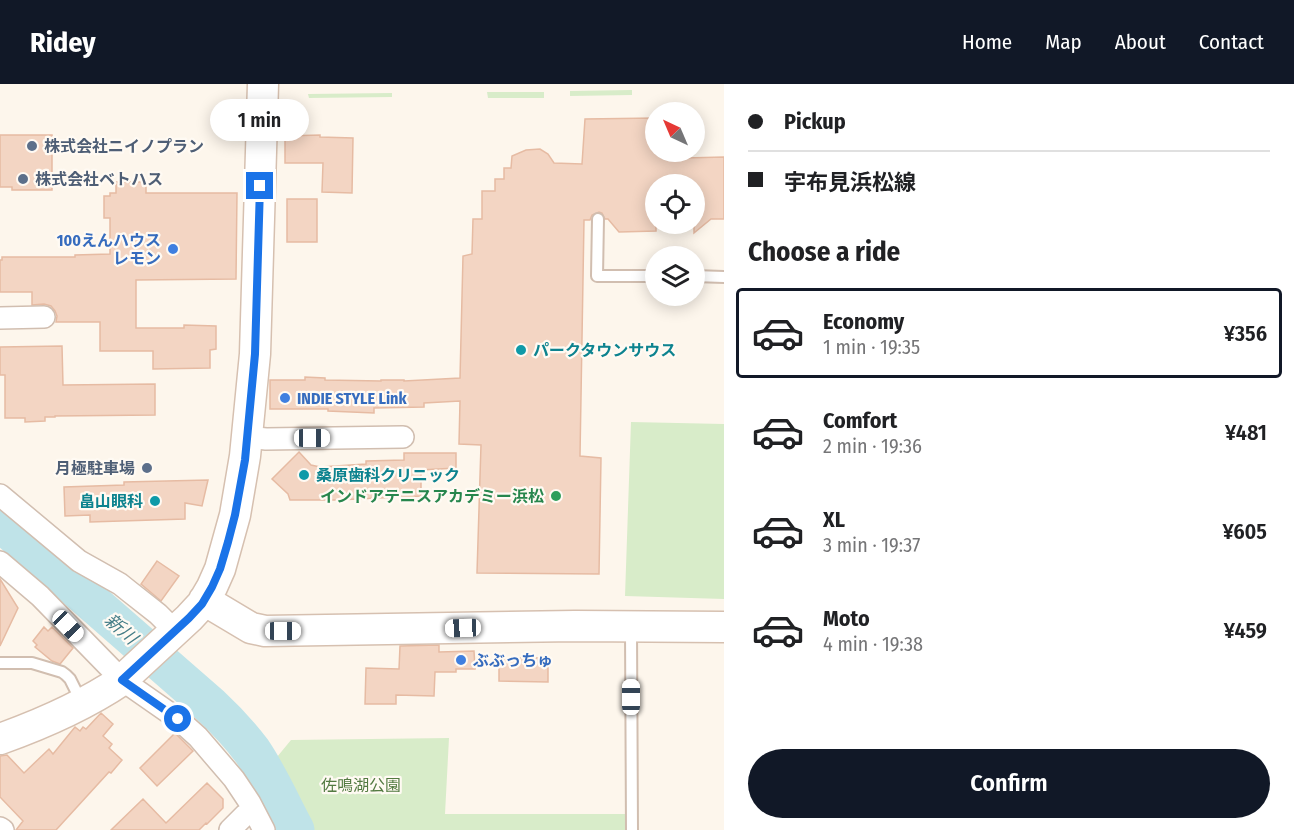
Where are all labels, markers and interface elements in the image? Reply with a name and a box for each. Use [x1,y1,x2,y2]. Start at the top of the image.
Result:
text: Ridey [30,26,96,59]
text: Home [962,29,1012,55]
text: Map [1045,29,1082,55]
text: About [1115,29,1166,55]
text: Contact [1199,29,1264,55]
callout: 1 min [210,99,310,141]
north arrow [645,102,705,162]
map controls [645,102,705,306]
text: 1 min [238,108,281,132]
text: Pickup [784,108,846,135]
place label: 株式会社ニイノプラン [44,137,204,156]
marker: 株式会社ニイノプラン [25,139,39,153]
text: 宇布見浜松線 [784,169,916,196]
place label: 株式会社ベトハス [35,170,163,189]
marker: 株式会社ベトハス [16,172,30,186]
route end [246,172,273,199]
button: locate [645,174,705,234]
place label: 100えんハウス レモン [57,231,161,268]
text: Choose a ride [748,236,900,268]
marker: 100えんハウス レモン [166,242,180,256]
button: layers [645,246,705,306]
icon: car [751,306,805,360]
text: Economy [823,308,904,335]
text: ¥356 [1224,320,1267,347]
text: 1 min · 19:35 [823,335,920,359]
place label: パークタウンサウス [533,341,676,360]
marker: パークタウンサウス [514,343,528,357]
place label: INDIE STYLE Link [297,389,407,408]
marker: INDIE STYLE Link [278,391,292,405]
icon: car [751,405,805,459]
text: Comfort [823,407,897,434]
text: ¥481 [1225,419,1267,446]
car [294,429,330,447]
text: 2 min · 19:36 [823,434,922,458]
place label: 月極駐車場 [55,459,135,478]
marker: 月極駐車場 [140,461,154,475]
place label: 桑原歯科クリニック [316,466,460,485]
marker: 桑原歯科クリニック [297,468,311,482]
place label: インドアテニスアカデミー浜松 [320,487,544,506]
marker: インドアテニスアカデミー浜松 [549,489,563,503]
place label: 畠山眼科 [79,492,143,511]
marker: 畠山眼科 [148,494,162,508]
icon: car [751,504,805,558]
text: XL [823,506,845,533]
text: ¥605 [1223,518,1267,545]
text: 3 min · 19:37 [823,533,920,557]
icon: car [751,603,805,657]
text: Moto [823,605,870,632]
car [49,607,87,645]
water label: 新川 [100,609,143,650]
text: ¥459 [1224,617,1267,644]
car [445,618,481,638]
car [265,622,301,640]
text: 4 min · 19:38 [823,632,923,656]
place label: ぶぶっちゅ [473,651,553,670]
marker: ぶぶっちゅ [454,653,468,667]
car [622,679,640,715]
route start [164,705,191,732]
button: Confirm [748,749,1270,818]
park label: 佐鳴湖公園 [321,776,401,795]

